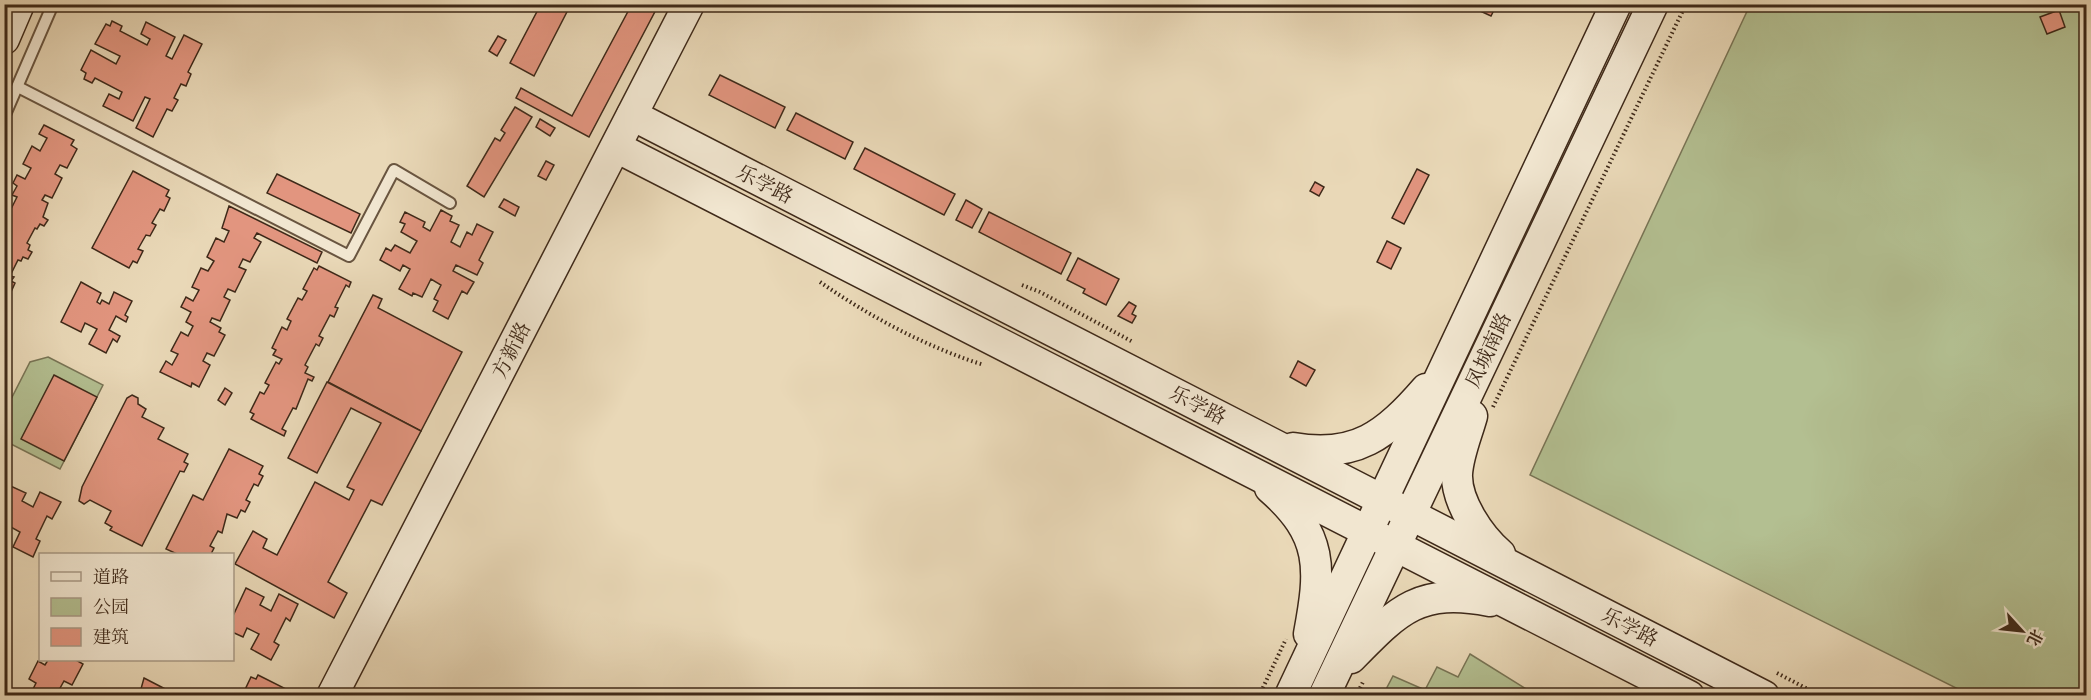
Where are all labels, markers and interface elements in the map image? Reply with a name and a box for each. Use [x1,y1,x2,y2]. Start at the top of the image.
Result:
street label: 乐学路 [732,160,797,209]
street label: 凤城南路 [1460,309,1517,392]
street label: 方新路 [487,318,536,383]
street label: 乐学路 [1165,381,1230,430]
legend [39,553,234,661]
text: 道路 [93,566,129,589]
text: 公园 [93,596,129,619]
north arrow [1992,601,2052,661]
street label: 乐学路 [1597,603,1662,652]
text: 建筑 [93,626,129,649]
text: 北 [2022,626,2047,649]

